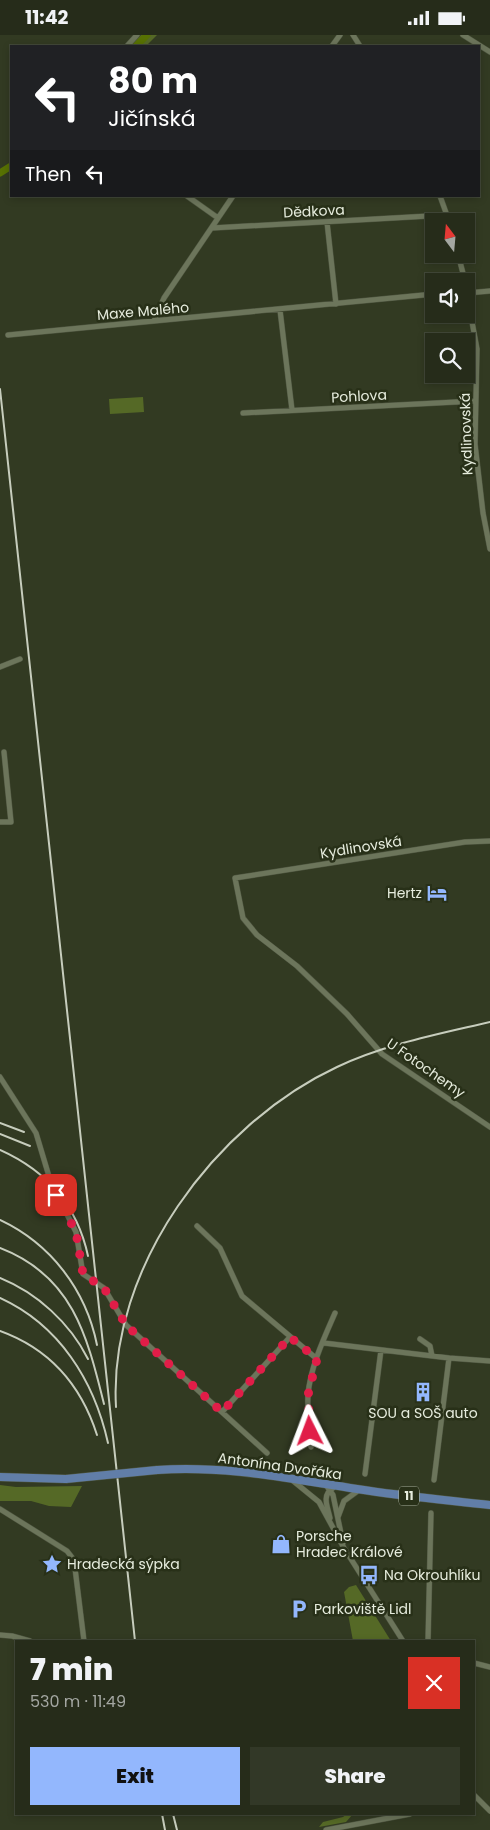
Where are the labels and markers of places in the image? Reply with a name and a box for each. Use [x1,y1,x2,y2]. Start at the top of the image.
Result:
hotel icon: Hertz [426,882,448,904]
place label: Hertz [387,883,422,903]
pin [35,1174,77,1216]
building icon: SOU a SOŠ auto [412,1381,434,1403]
place label: SOU a SOŠ auto [368,1403,478,1423]
place label: Porsche Hradec Králové [296,1526,403,1562]
shop icon: Porsche Hradec Králové [270,1533,292,1555]
place icon: Hradecká sýpka [41,1553,63,1575]
place label: Hradecká sýpka [67,1554,180,1574]
bus stop icon: Na Okrouhlíku [358,1564,380,1586]
place label: Na Okrouhlíku [384,1565,480,1585]
parking icon: Parkoviště Lidl [288,1598,310,1620]
place label: Parkoviště Lidl [314,1599,411,1619]

